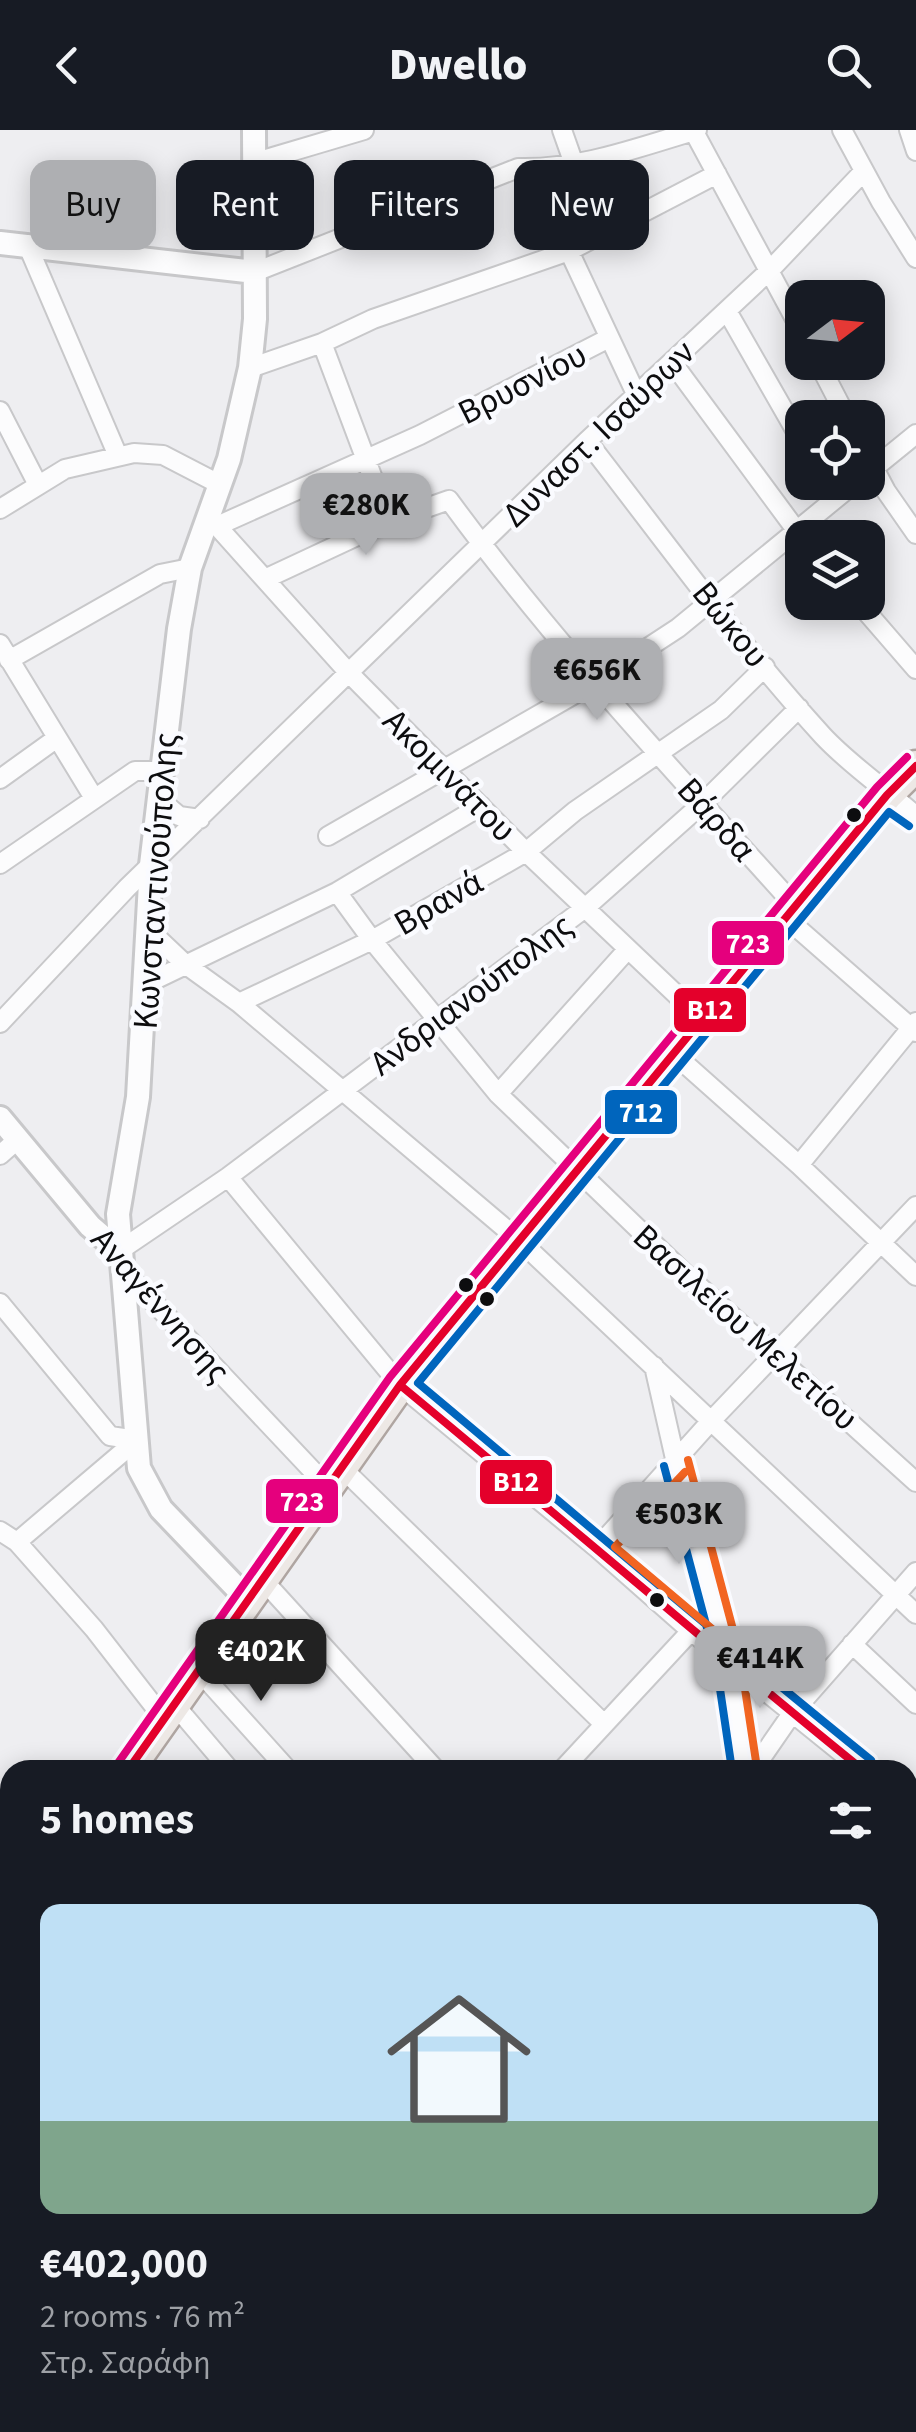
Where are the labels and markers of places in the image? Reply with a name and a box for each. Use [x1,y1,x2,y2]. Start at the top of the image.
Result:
pin: €280K [296,473,436,558]
pin: €656K [527,638,667,723]
unlabelled marker [844,805,864,825]
unlabelled marker [456,1275,476,1295]
unlabelled marker [477,1289,497,1309]
pin: €503K [609,1482,749,1567]
unlabelled marker [647,1590,667,1610]
pin: €402K [191,1619,331,1704]
pin: €414K [690,1626,830,1711]

